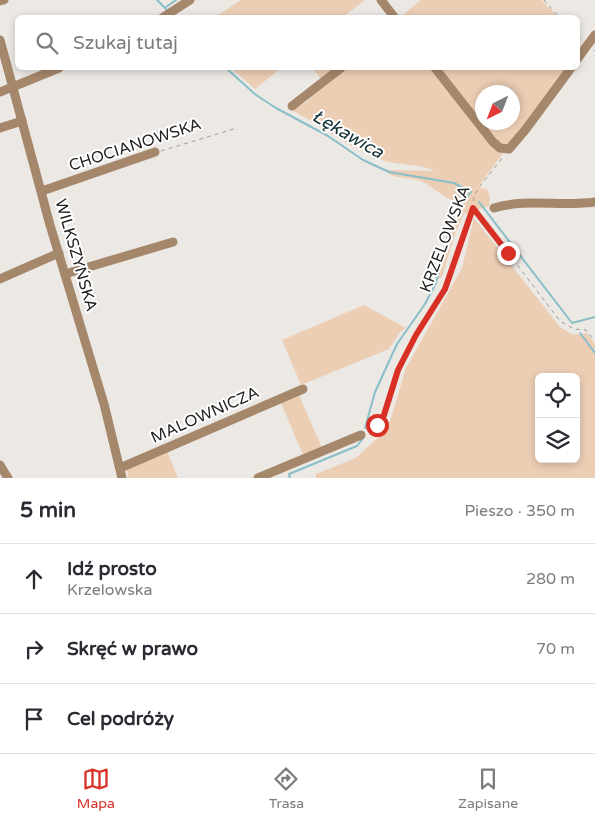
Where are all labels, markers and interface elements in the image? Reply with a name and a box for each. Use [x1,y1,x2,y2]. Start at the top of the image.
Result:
search box [15,15,580,70]
icon: search [33,29,61,57]
text: Szukaj tutaj [73,32,178,54]
north arrow [475,85,520,130]
water label: Łękawica [308,105,388,164]
street label: CHOCIANOWSKA [66,114,204,176]
street label: KRZELOWSKA [415,183,475,295]
street label: WILKSZYŃSKA [50,196,102,314]
route end [497,242,520,265]
map controls [535,373,580,463]
button: locate [535,373,580,418]
street label: MALOWNICZA [148,382,262,448]
route start [366,414,389,437]
button: layers [535,418,580,463]
text: 5 min [20,498,76,523]
text: Pieszo · 350 m [464,501,575,521]
text: Idź prosto [67,558,157,580]
icon: ahead [20,565,48,593]
text: 280 m [526,569,575,589]
text: Krzelowska [67,580,152,600]
icon: right [20,635,48,663]
text: Skręć w prawo [67,638,198,660]
text: 70 m [536,639,575,659]
icon: arrive [20,705,48,733]
text: Cel podróży [67,708,174,730]
tab: Mapa [77,765,115,812]
tab: Trasa [269,765,304,812]
tab: Zapisane [458,765,518,812]

